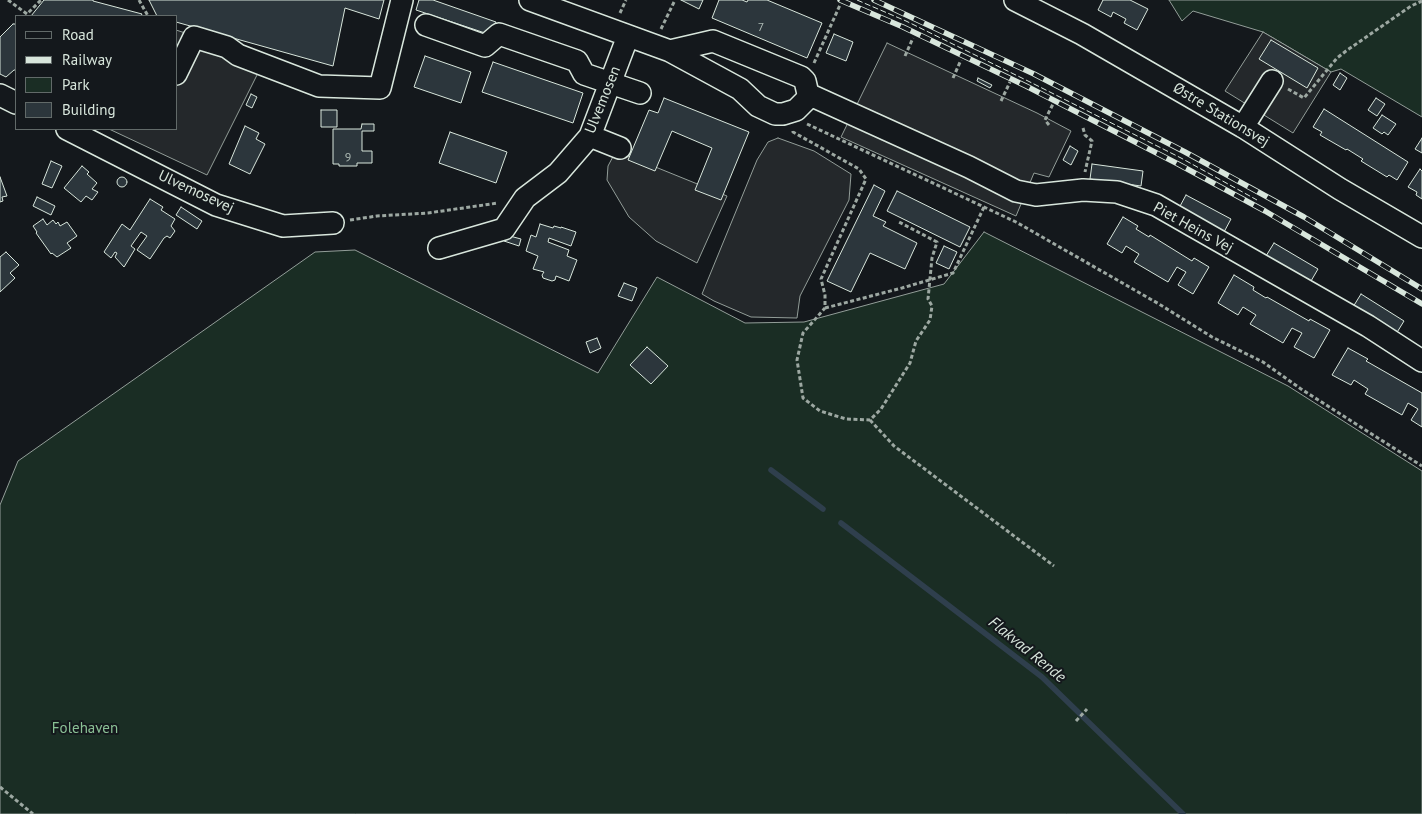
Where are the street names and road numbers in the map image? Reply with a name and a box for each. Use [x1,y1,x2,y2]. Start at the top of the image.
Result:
street label: Ulvemosen [581,64,625,136]
street label: Østre Stationsvej [1170,79,1272,151]
street label: Ulvemosevej [155,167,237,217]
street label: Piet Heins Vej [1150,199,1236,257]

